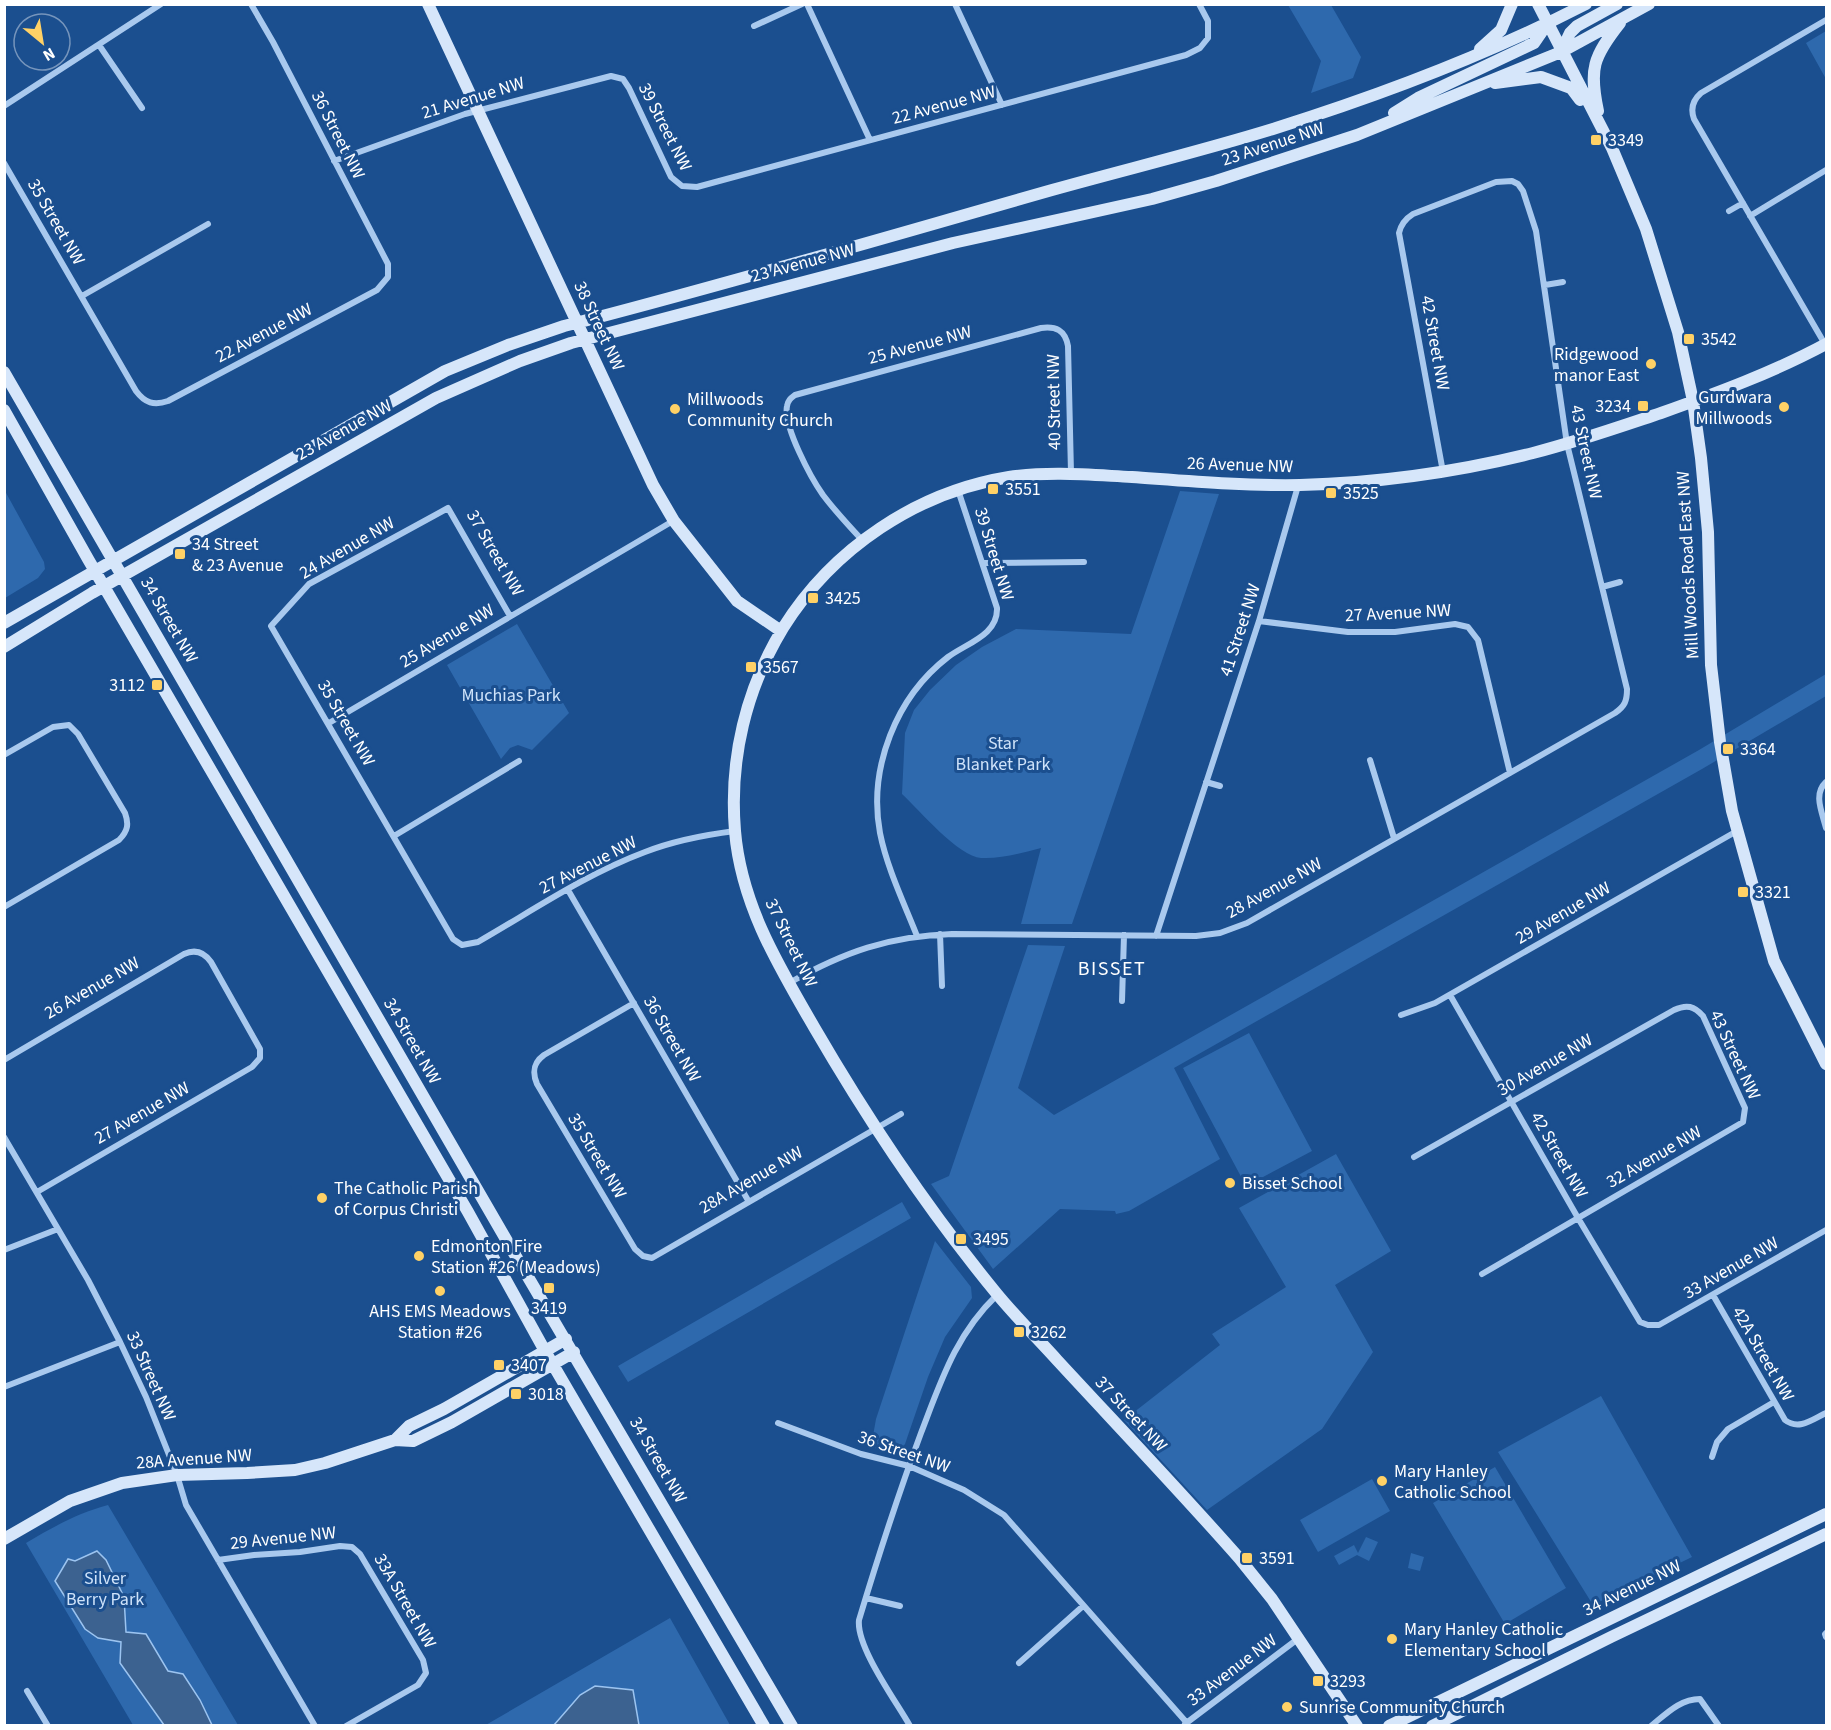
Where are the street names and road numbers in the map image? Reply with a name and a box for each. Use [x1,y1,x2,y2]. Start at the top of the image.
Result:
street label: 21 Avenue NW [418,70,528,126]
street label: 39 Street NW [632,79,698,175]
street label: 22 Avenue NW [889,79,999,131]
street label: 36 Street NW [305,87,371,183]
street label: 23 Avenue NW [1219,116,1327,172]
street label: 35 Street NW [21,174,91,270]
street label: 23 Avenue NW [748,237,858,289]
street label: 38 Street NW [567,277,631,375]
street label: 42 Street NW [1414,294,1456,392]
street label: 22 Avenue NW [211,297,317,369]
street label: 25 Avenue NW [865,319,975,371]
street label: 40 Street NW [1041,354,1067,450]
street label: 23 Avenue NW [291,393,397,467]
street label: 43 Street NW [1564,402,1608,502]
street label: 26 Avenue NW [1186,451,1294,479]
street label: Mill Woods Road East NW [1671,470,1705,660]
street label: 39 Street NW [968,504,1020,604]
street label: 37 Street NW [460,505,530,601]
street label: 24 Avenue NW [295,511,399,585]
street label: 34 Street NW [134,572,204,668]
street label: 41 Street NW [1213,580,1267,680]
street label: 25 Avenue NW [395,598,499,674]
street label: 27 Avenue NW [1344,598,1452,628]
street label: 35 Street NW [311,675,381,771]
street label: 27 Avenue NW [535,830,641,900]
street label: 28 Avenue NW [1221,851,1327,925]
street label: 29 Avenue NW [1511,876,1615,950]
street label: 37 Street NW [759,894,823,992]
street label: 26 Avenue NW [40,951,144,1025]
street label: 36 Street NW [637,991,707,1087]
street label: 34 Street NW [377,993,447,1089]
street label: 43 Street NW [1703,1006,1767,1104]
street label: 30 Avenue NW [1493,1028,1597,1102]
street label: 27 Avenue NW [90,1076,194,1150]
street label: 42 Street NW [1524,1107,1594,1203]
street label: 35 Street NW [562,1108,632,1204]
street label: 32 Avenue NW [1602,1120,1706,1194]
street label: 28A Avenue NW [694,1140,808,1220]
street label: 33 Avenue NW [1679,1231,1783,1305]
street label: 42A Street NW [1726,1302,1800,1406]
street label: 33 Street NW [120,1327,182,1425]
street label: 37 Street NW [1089,1370,1173,1458]
street label: 34 Street NW [623,1412,693,1508]
street label: 36 Street NW [855,1425,953,1479]
street label: 28A Avenue NW [135,1442,253,1476]
street label: 29 Avenue NW [229,1520,337,1556]
street label: 33A Street NW [368,1549,442,1653]
street label: 34 Avenue NW [1579,1553,1685,1623]
street label: 33 Avenue NW [1182,1628,1282,1712]

